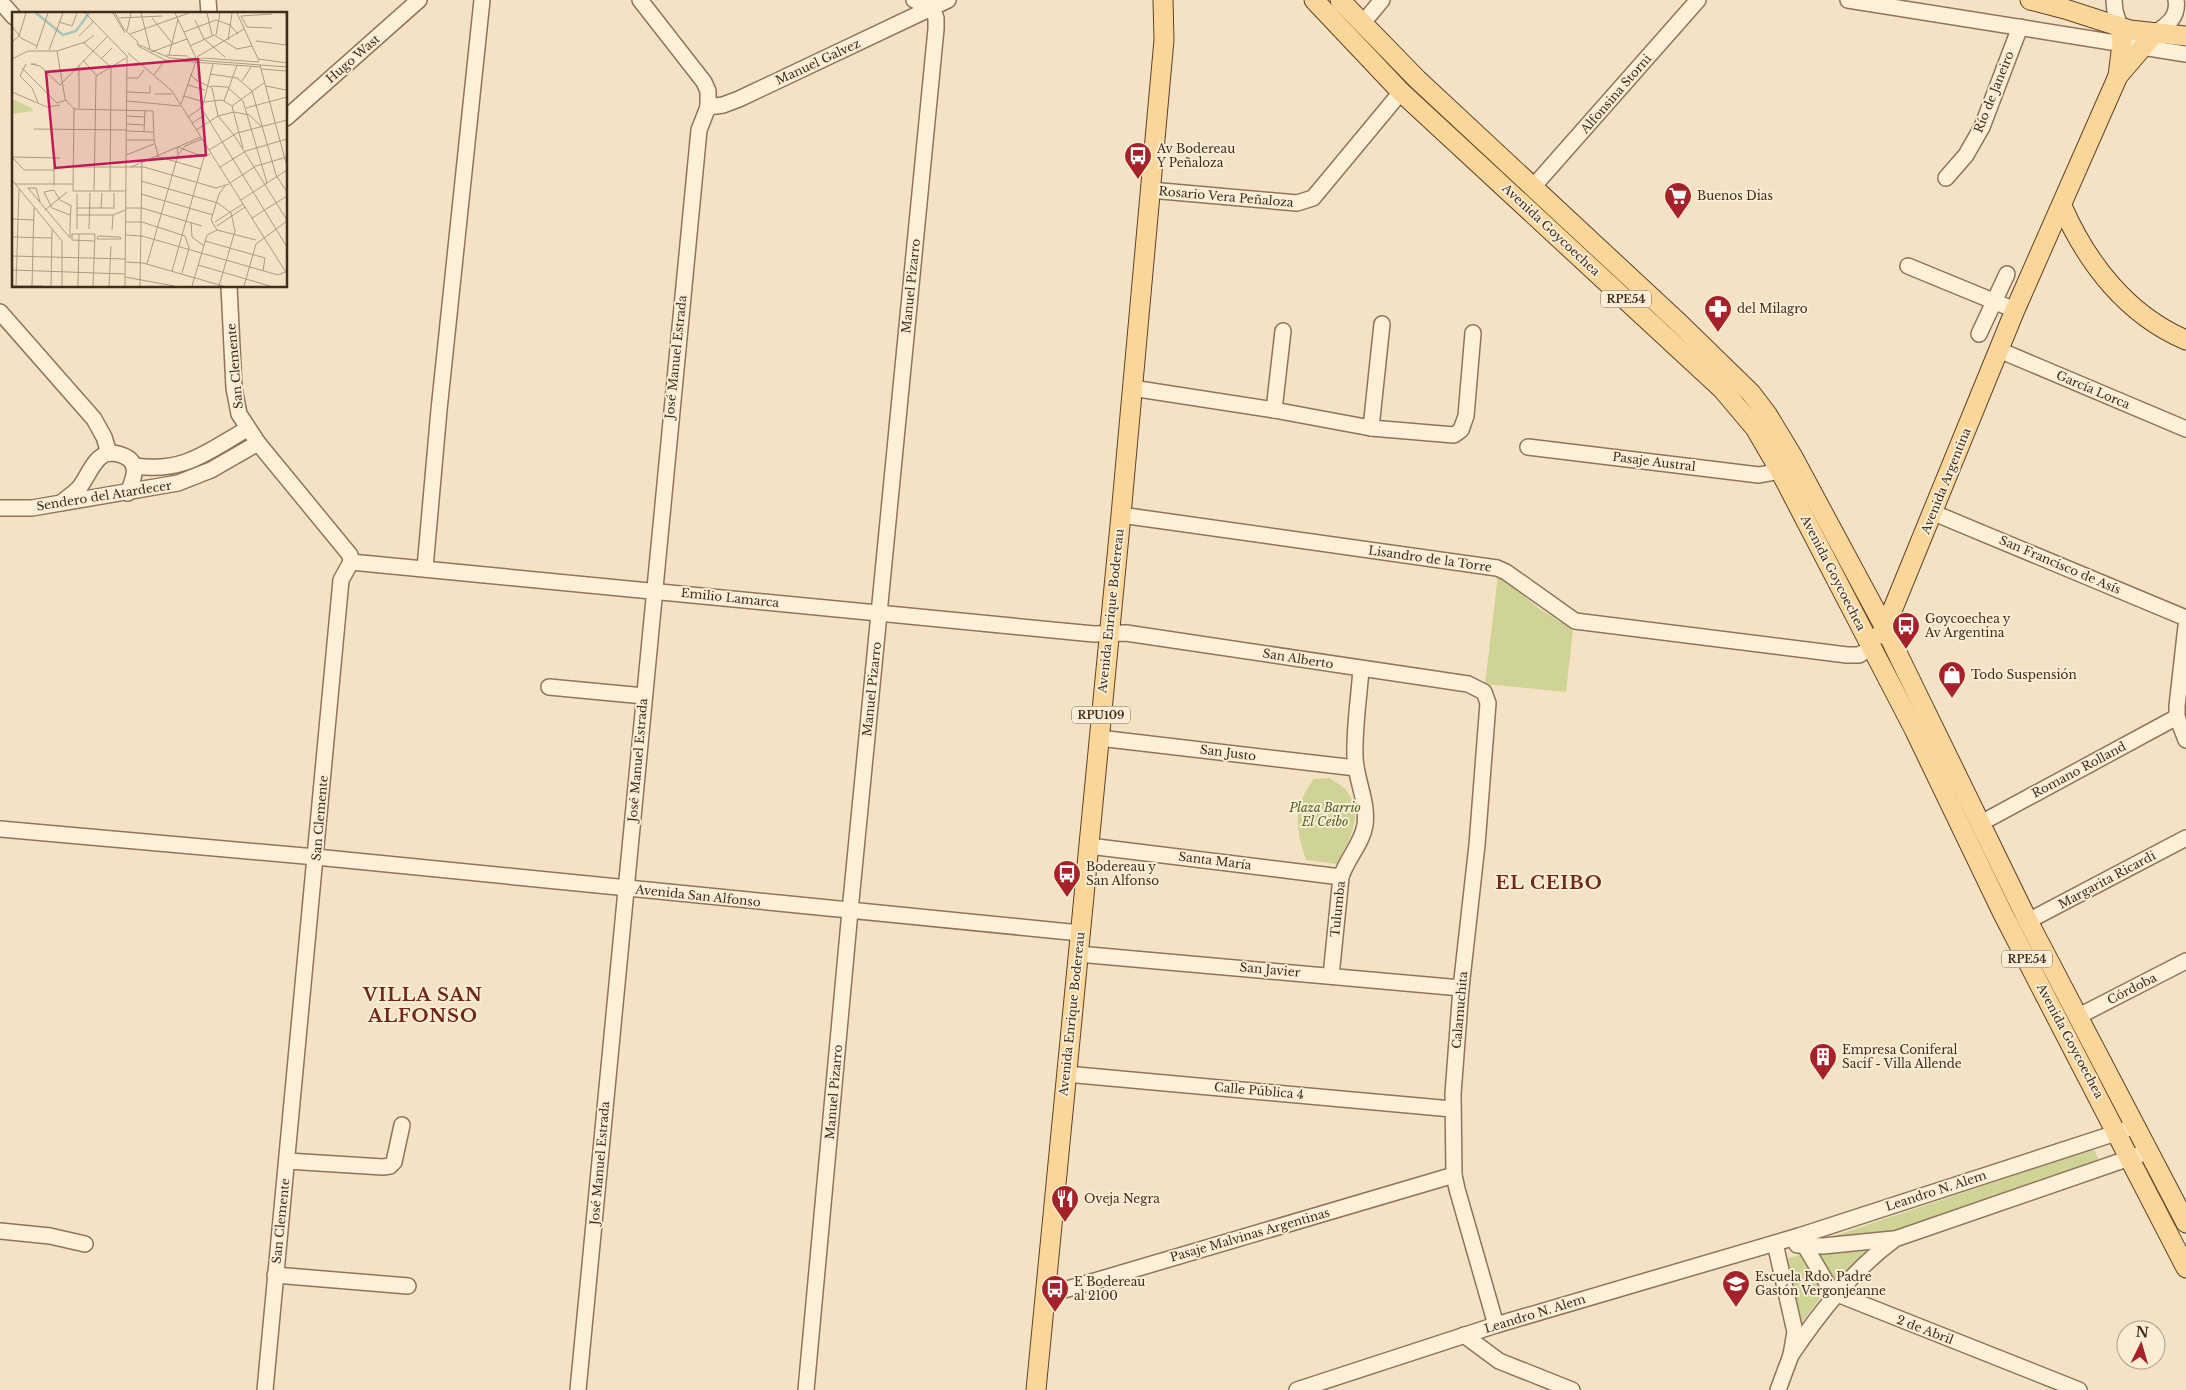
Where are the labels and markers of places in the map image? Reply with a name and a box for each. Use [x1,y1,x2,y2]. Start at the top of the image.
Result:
bus stop icon: Av Bodereau Y Peñaloza [1123,141,1153,180]
place label: Av Bodereau Y Peñaloza [1156,141,1235,170]
supermarket icon: Buenos Dias [1663,181,1693,220]
place label: Buenos Dias [1697,188,1773,203]
pharmacy icon: del Milagro [1703,294,1733,333]
place label: del Milagro [1737,301,1808,316]
bus stop icon: Goycoechea y Av Argentina [1891,611,1921,650]
place label: Goycoechea y Av Argentina [1924,611,2011,640]
shop icon: Todo Suspensión [1937,660,1967,699]
place label: Todo Suspensión [1971,667,2077,682]
bus stop icon: Bodereau y San Alfonso [1052,859,1082,898]
place label: Bodereau y San Alfonso [1086,859,1159,888]
building icon: Empresa Coniferal Sacif - Villa Allende [1808,1042,1838,1081]
place label: Empresa Coniferal Sacif - Villa Allende [1842,1042,1962,1071]
restaurant icon: Oveja Negra [1050,1184,1080,1223]
place label: Oveja Negra [1084,1191,1160,1206]
school or university icon: Escuela Rdo. Padre Gastón Vergonjeanne [1721,1269,1751,1308]
place label: Escuela Rdo. Padre Gastón Vergonjeanne [1755,1269,1886,1298]
bus stop icon: E Bodereau al 2100 [1040,1274,1070,1313]
place label: E Bodereau al 2100 [1074,1274,1145,1303]

